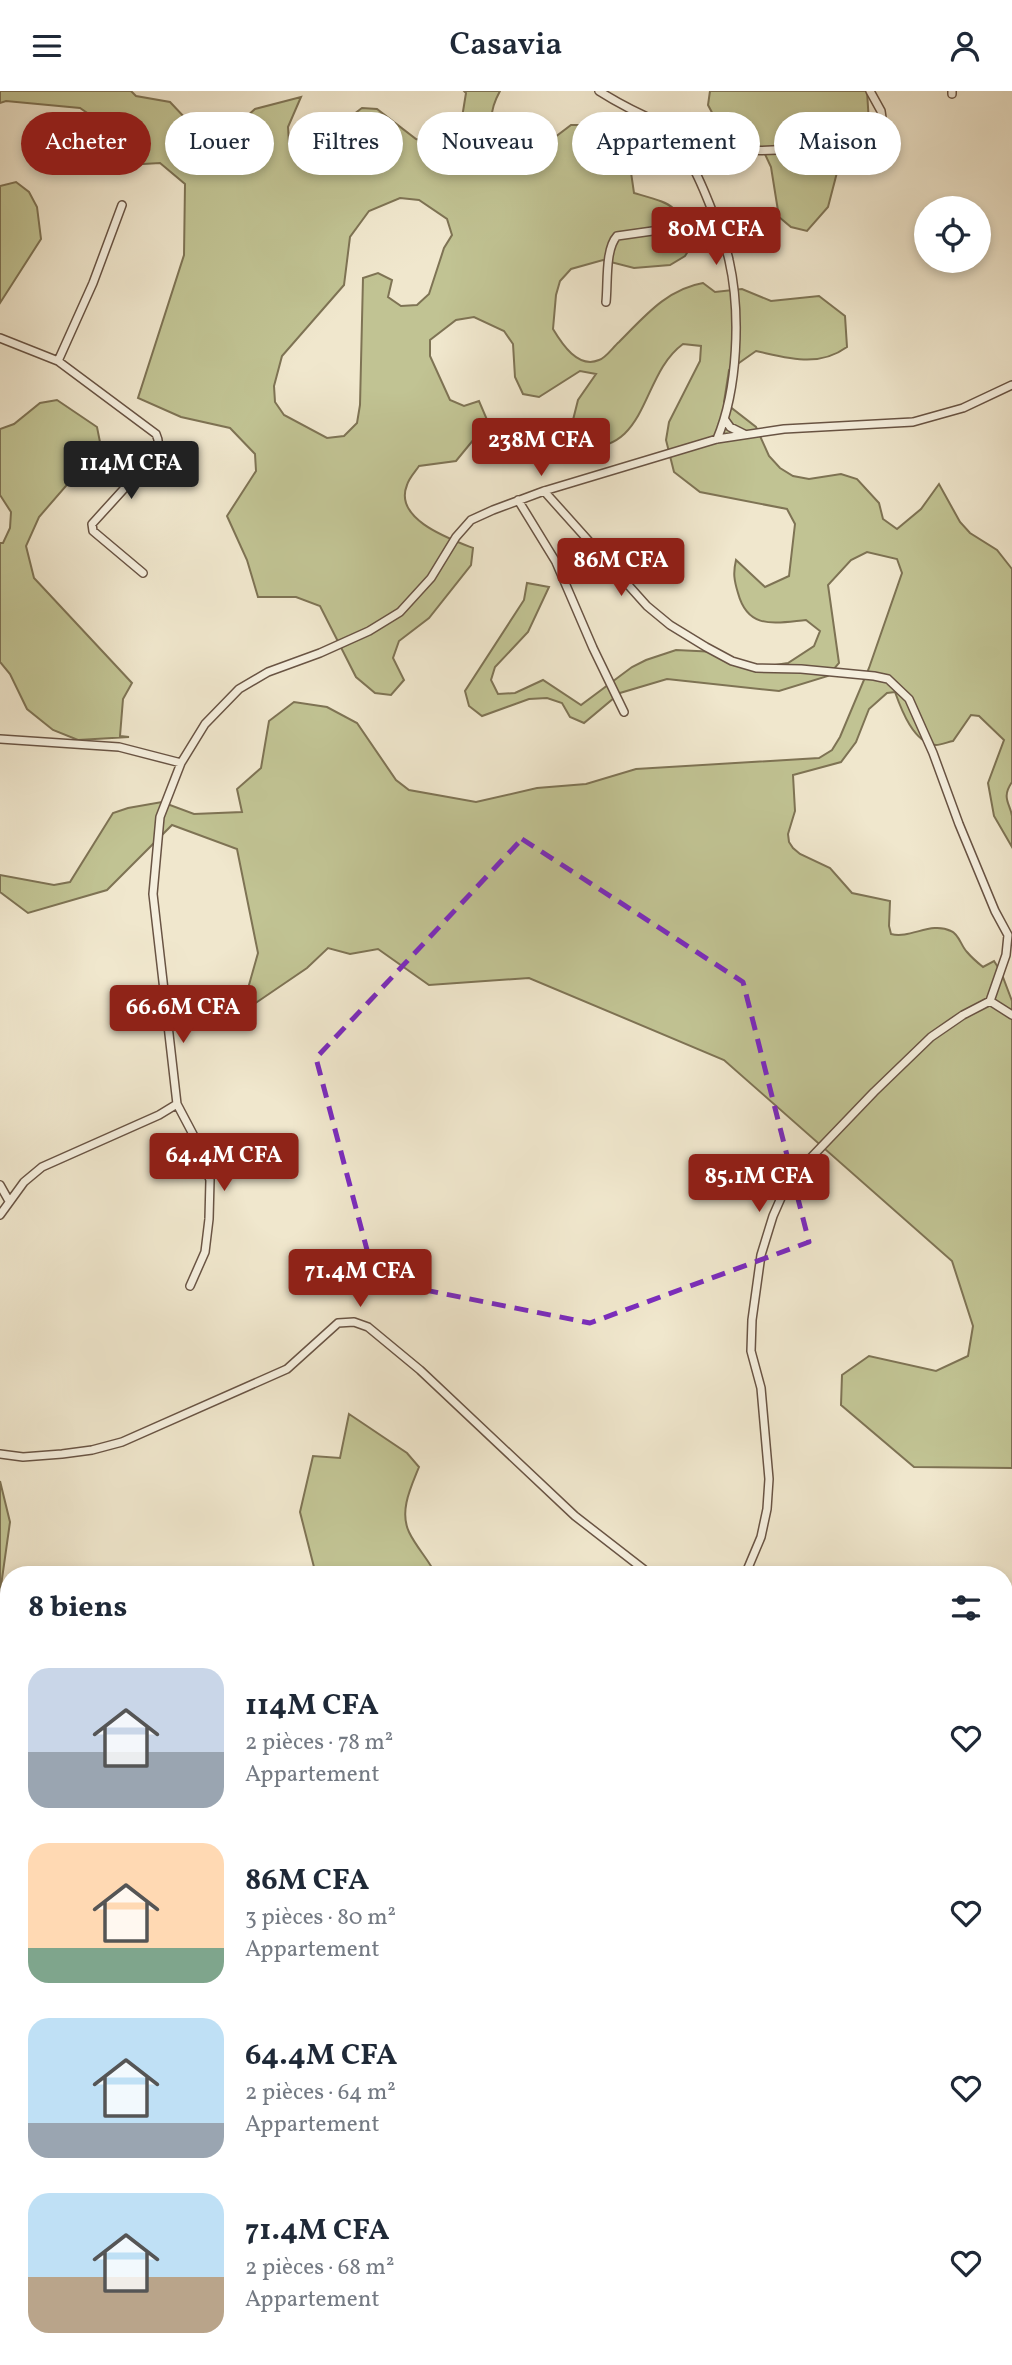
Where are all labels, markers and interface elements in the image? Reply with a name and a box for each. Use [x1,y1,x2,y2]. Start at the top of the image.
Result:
text: Casavia [450,24,562,68]
icon: menu [28,27,66,65]
icon: person [946,27,984,65]
chip: Acheter [21,112,151,175]
chip: Louer [165,112,274,175]
chip: Filtres [288,112,403,175]
chip: Nouveau [417,112,558,175]
chip: Appartement [572,112,760,175]
chip: Maison [774,112,901,175]
map controls [914,196,991,273]
button: locate [914,196,991,273]
pin: 80M CFA [651,207,781,267]
text: 80M CFA [668,214,764,246]
pin: 238M CFA [469,419,613,478]
text: 238M CFA [488,425,594,457]
pin: 114M CFA [59,441,203,501]
text: 114M CFA [80,448,182,480]
pin: 86M CFA [556,539,686,598]
text: 86M CFA [573,545,669,577]
pin: 66.6M CFA [103,985,263,1045]
text: 66.6M CFA [126,992,240,1024]
pin: 64.4M CFA [144,1133,304,1193]
text: 64.4M CFA [166,1140,282,1172]
pin: 85.1M CFA [679,1155,839,1214]
text: 85.1M CFA [704,1161,814,1193]
pin: 71.4M CFA [280,1249,440,1309]
text: 71.4M CFA [305,1256,415,1288]
text: 8 biens [28,1587,127,1629]
icon: filters [947,1589,985,1627]
text: 114M CFA [245,1685,379,1727]
icon: home [84,1696,168,1780]
icon: heart [947,1719,985,1757]
text: 2 pièces · 78 m² [245,1727,393,1759]
text: Appartement [245,1759,380,1791]
text: 86M CFA [245,1860,369,1902]
icon: home [84,1871,168,1955]
icon: heart [947,1894,985,1932]
text: 3 pièces · 80 m² [245,1902,396,1934]
text: Appartement [245,1934,380,1966]
text: 64.4M CFA [245,2035,397,2077]
icon: home [84,2046,168,2130]
icon: heart [947,2069,985,2107]
text: 2 pièces · 64 m² [245,2077,396,2109]
text: Appartement [245,2109,380,2141]
text: 71.4M CFA [245,2210,390,2252]
icon: home [84,2221,168,2305]
icon: heart [947,2244,985,2282]
text: 2 pièces · 68 m² [245,2252,394,2284]
text: Appartement [245,2284,380,2316]

